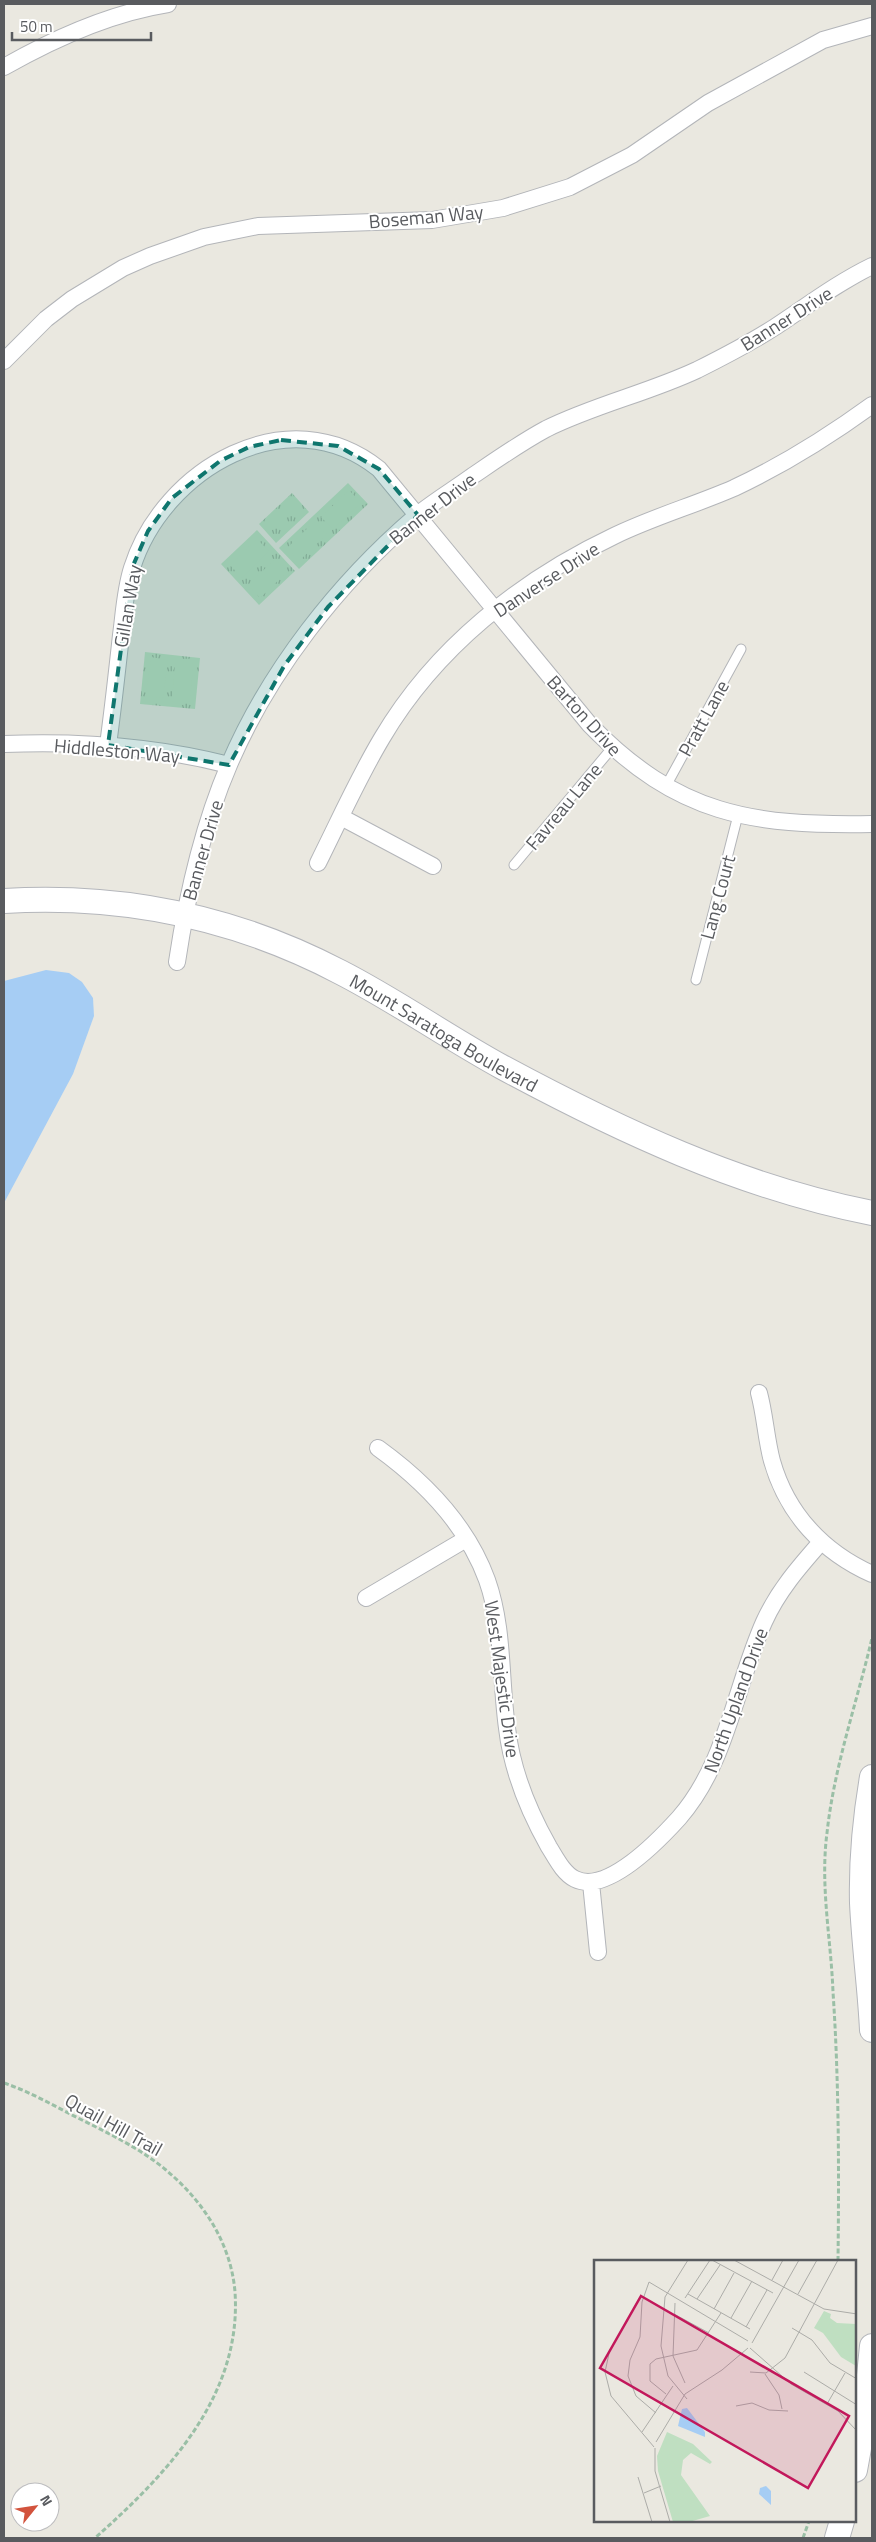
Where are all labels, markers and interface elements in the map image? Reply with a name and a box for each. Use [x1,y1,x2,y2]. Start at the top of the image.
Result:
scale bar [12,10,151,42]
text: 50 m [20,15,53,38]
street label: Boseman Way [367,197,485,235]
street label: Banner Drive [734,278,838,358]
street label: Banner Drive [382,465,482,551]
street label: Danverse Drive [487,534,605,624]
street label: Gillan Way [105,562,149,650]
street label: Barton Drive [541,668,629,762]
street label: Pratt Lane [670,675,736,761]
street label: Hiddleston Way [53,730,181,770]
street label: Favreau Lane [518,756,608,856]
street label: Banner Drive [174,796,230,904]
street label: Lang Court [692,851,742,942]
street label: Mount Saratoga Boulevard [345,965,544,1098]
street label: West Majestic Drive [478,1598,528,1760]
street label: North Upland Drive [695,1623,775,1777]
street label: Quail Hill Trail [60,2085,168,2163]
inset map [594,2260,856,2522]
north arrow [10,2482,60,2532]
text: N [35,2491,58,2510]

